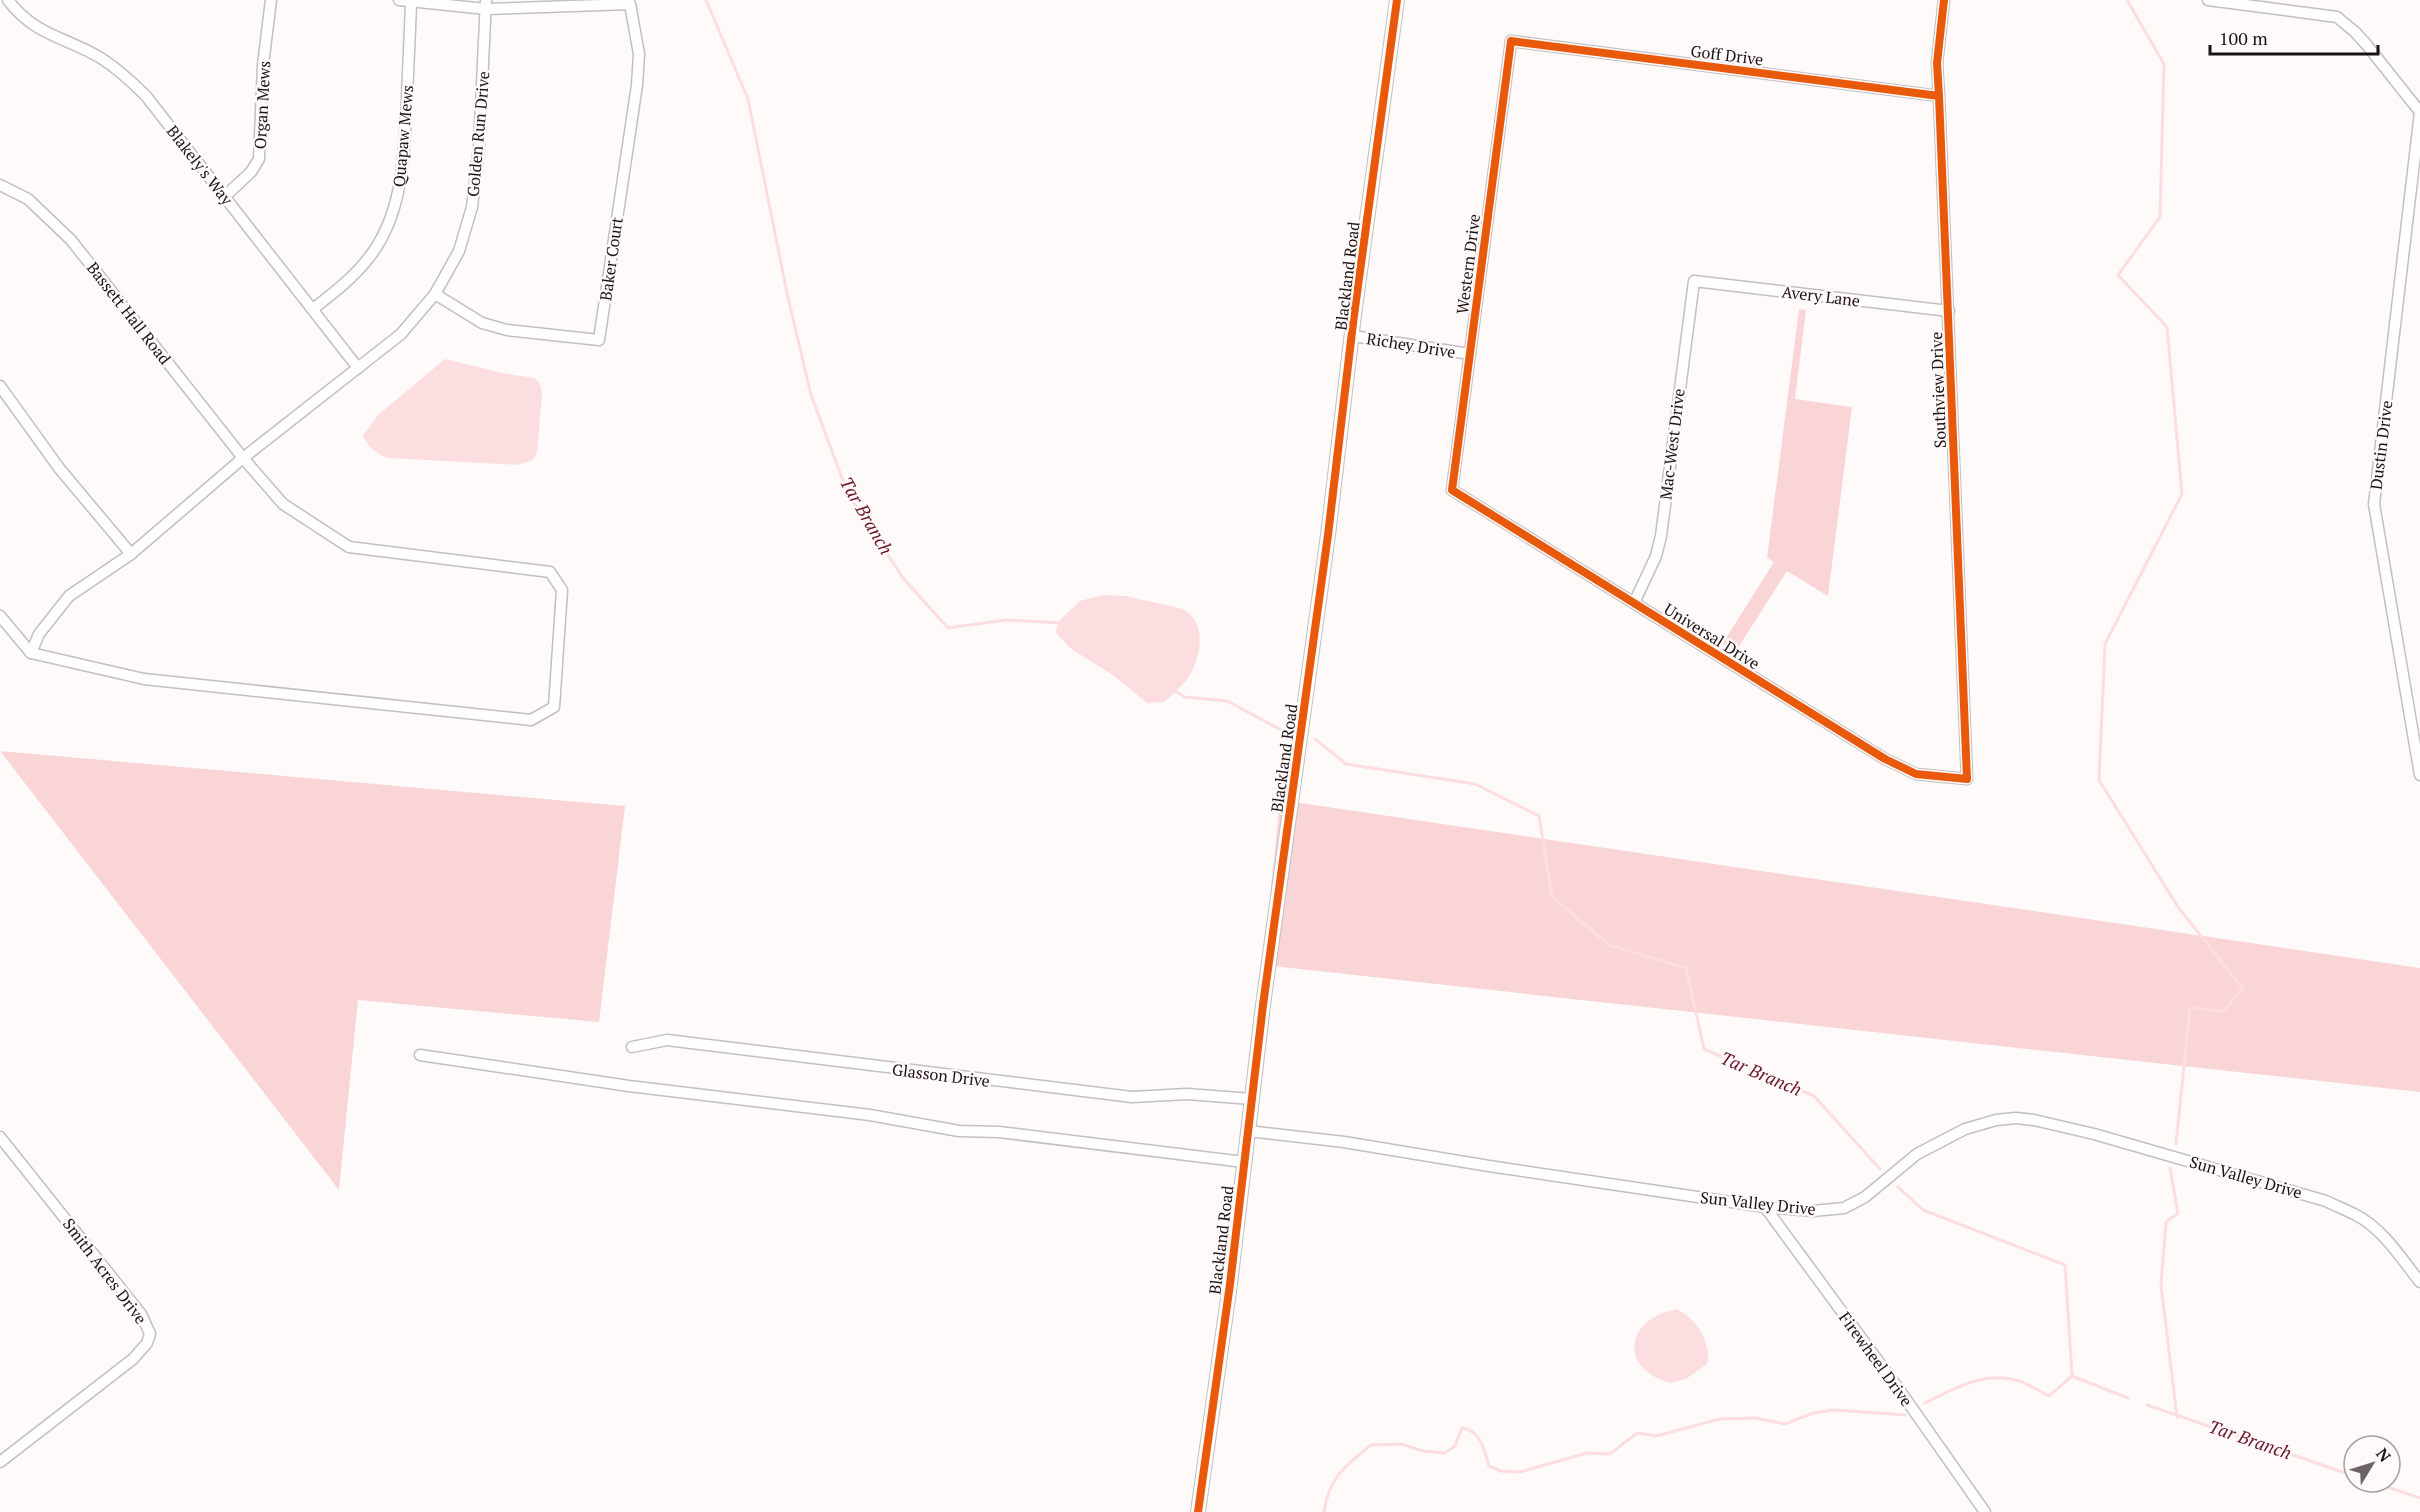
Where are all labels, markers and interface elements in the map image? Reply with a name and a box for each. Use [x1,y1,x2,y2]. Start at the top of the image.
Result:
scale bar [2210,18,2378,56]
text: 100 m [2219,26,2268,50]
street label: Goff Drive [1690,40,1764,70]
street label: Organ Mews [249,60,275,150]
street label: Golden Run Drive [462,70,494,198]
street label: Quapaw Mews [388,84,418,188]
street label: Blakely's Way [162,121,239,210]
street label: Western Drive [1451,213,1485,315]
street label: Baker Court [594,216,628,302]
street label: Blackland Road [1329,220,1365,332]
street label: Bassett Hall Road [82,257,176,369]
street label: Avery Lane [1781,280,1861,312]
street label: Richey Drive [1365,327,1457,363]
street label: Southview Drive [1925,331,1951,449]
street label: Mac-West Drive [1654,387,1690,501]
street label: Dustin Drive [2365,399,2397,491]
water label: Tar Branch [835,472,899,559]
street label: Universal Drive [1660,598,1764,674]
street label: Blackland Road [1266,702,1303,814]
water label: Tar Branch [1717,1045,1806,1101]
street label: Glasson Drive [891,1058,991,1092]
street label: Sun Valley Drive [2187,1150,2305,1204]
street label: Blackland Road [1203,1184,1239,1296]
street label: Sun Valley Drive [1699,1186,1817,1220]
street label: Smith Acres Drive [58,1214,152,1328]
street label: Firewheel Drive [1834,1307,1918,1411]
water label: Tar Branch [2206,1414,2295,1464]
north arrow [2342,1434,2402,1494]
text: N [2371,1443,2396,1466]

